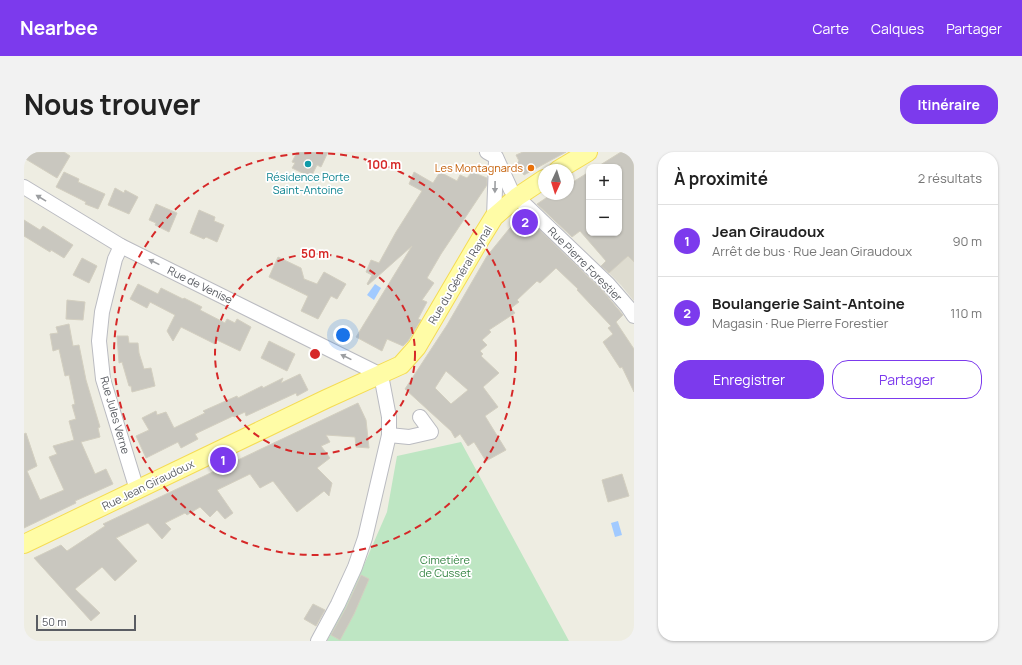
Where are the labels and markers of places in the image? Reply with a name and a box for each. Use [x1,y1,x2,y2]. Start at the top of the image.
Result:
marker: Résidence Porte Saint-Antoine [303,159,313,169]
place label: Les Montagnards [435,160,523,175]
marker: Les Montagnards [526,163,536,173]
place label: Résidence Porte Saint-Antoine [266,169,350,197]
pin: 2 [512,207,538,237]
centre of rings [308,347,322,361]
pin: 1 [210,445,236,475]

